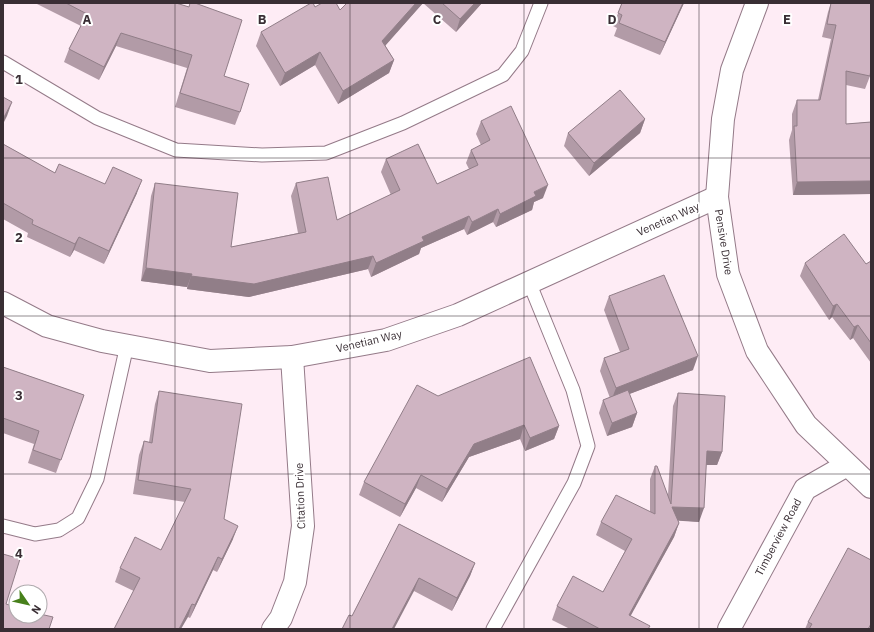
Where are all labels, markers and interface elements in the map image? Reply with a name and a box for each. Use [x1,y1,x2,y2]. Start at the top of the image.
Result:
text: A [83,11,92,28]
text: B [258,11,267,28]
text: C [433,11,442,28]
text: D [607,11,617,28]
text: E [783,11,791,28]
text: 1 [15,71,23,88]
street label: Venetian Way [635,199,702,239]
street label: Pensive Drive [712,208,736,276]
text: 2 [15,229,23,246]
street label: Venetian Way [335,327,404,355]
text: 3 [15,387,23,404]
street label: Citation Drive [292,463,308,529]
street label: Timberview Road [752,496,804,578]
text: 4 [15,545,23,562]
north arrow [8,584,48,624]
text: N [28,602,44,617]

